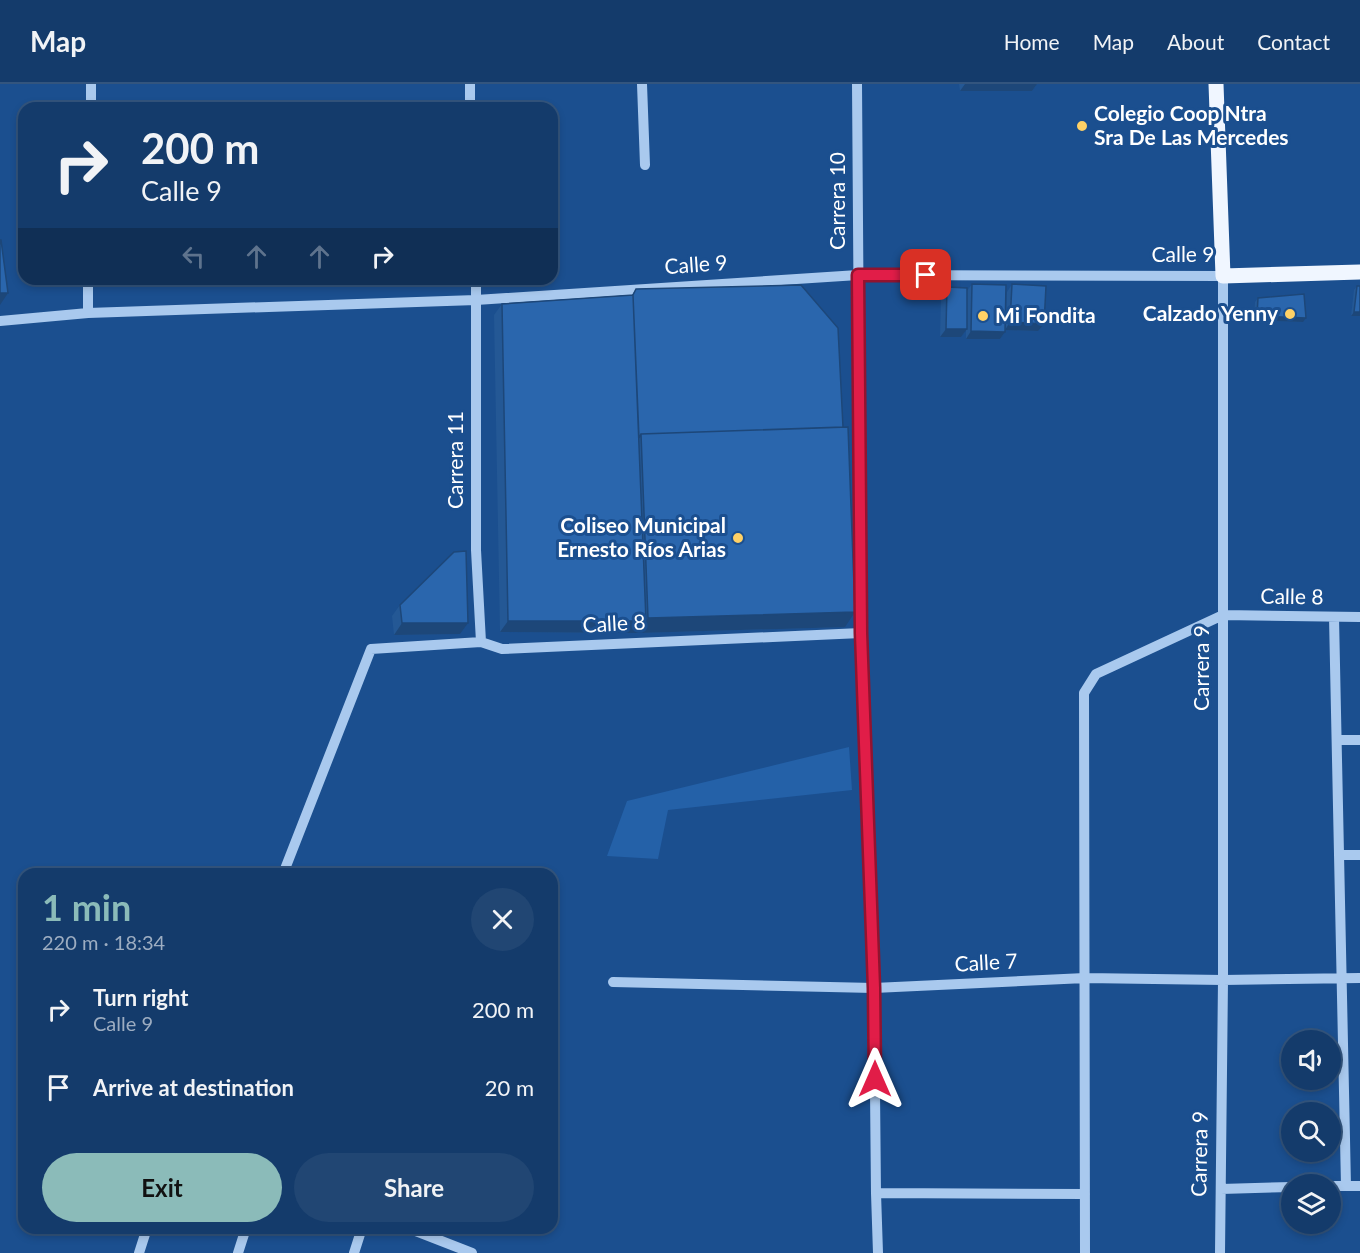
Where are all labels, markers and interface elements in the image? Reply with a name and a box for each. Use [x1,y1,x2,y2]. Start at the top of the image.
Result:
text: Map [30,24,86,58]
text: Home [1004,29,1060,54]
text: Map [1093,29,1134,54]
text: About [1167,29,1224,54]
text: Contact [1257,29,1330,54]
place label: Colegio Coop Ntra Sra De Las Mercedes [1094,100,1289,149]
marker: Colegio Coop Ntra Sra De Las Mercedes [1075,119,1089,133]
text: 200 m [141,123,259,173]
icon: right [42,126,120,204]
street label: Carrera 10 [824,152,849,250]
text: Calle 9 [141,174,222,207]
icon: left [177,240,210,273]
icon: ahead [240,240,273,273]
icon: ahead [303,240,336,273]
icon: right [366,240,399,273]
street label: Calle 9 [1151,241,1215,266]
street label: Calle 9 [664,249,728,278]
pin [900,249,951,300]
icon: arrive [909,258,942,291]
place label: Calzado Yenny [1143,300,1279,325]
place label: Mi Fondita [995,302,1096,327]
marker: Calzado Yenny [1283,307,1297,321]
marker: Mi Fondita [976,309,990,323]
street label: Carrera 11 [442,411,467,509]
place label: Coliseo Municipal Ernesto Ríos Arias [557,512,726,561]
marker: Coliseo Municipal Ernesto Ríos Arias [731,531,745,545]
street label: Calle 8 [1260,582,1324,609]
street label: Calle 8 [582,608,646,637]
street label: Carrera 9 [1188,625,1213,711]
text: 1 min [42,885,131,929]
button: close [471,888,534,951]
text: 220 m · 18:34 [42,930,165,954]
street label: Calle 7 [954,947,1018,976]
text: Turn right [93,984,188,1011]
icon: right [42,993,75,1026]
text: 200 m [472,996,534,1023]
text: Calle 9 [93,1011,153,1035]
map controls [1281,1030,1341,1234]
button: sound [1281,1030,1341,1090]
position arrow [843,1047,907,1111]
icon: arrive [42,1071,75,1104]
text: Arrive at destination [93,1074,294,1101]
text: 20 m [485,1074,534,1101]
button: search [1281,1102,1341,1162]
street label: Carrera 9 [1185,1111,1212,1197]
button: Exit [42,1153,282,1222]
button: Share [294,1153,534,1222]
button: layers [1281,1174,1341,1234]

